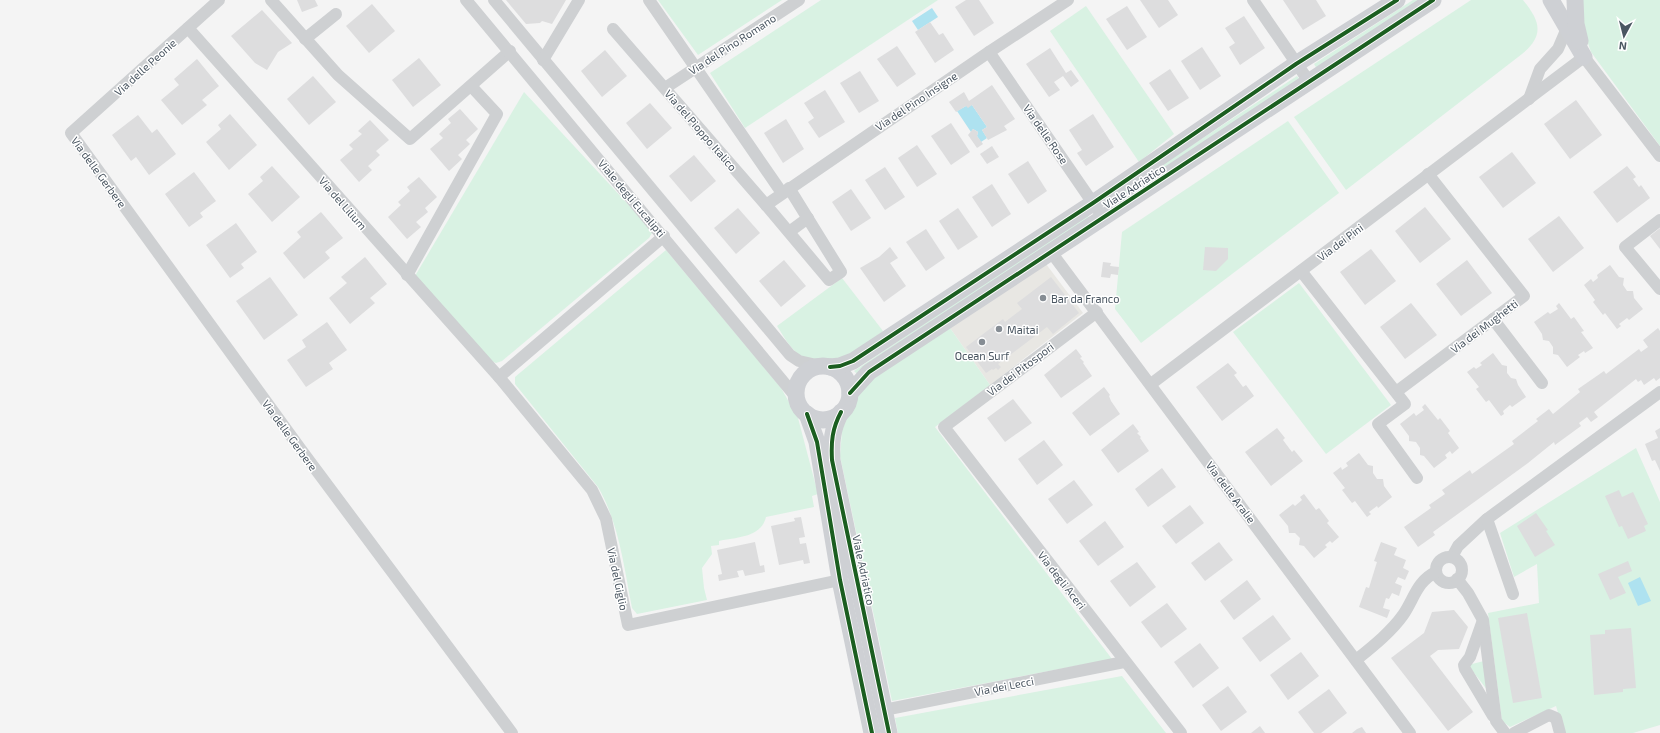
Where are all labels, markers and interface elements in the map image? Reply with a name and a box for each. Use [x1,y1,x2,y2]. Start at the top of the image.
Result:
street label: Via del Pino Romano [686,11,778,77]
north arrow [1604,16,1644,56]
street label: Via delle Peonie [111,36,179,98]
text: N [1618,39,1627,53]
street label: Via del Pino Insigne [873,69,959,133]
street label: Via del Pioppo Italico [662,87,740,173]
street label: Via delle Rose [1021,102,1071,166]
street label: Via delle Gerbere [69,134,129,210]
street label: Viale degli Eucalipti [596,157,668,239]
street label: Viale Adriatico [1100,161,1168,211]
street label: Via del Lilium [316,174,370,232]
street label: Via dei Pini [1315,221,1365,263]
place label: Bar da Franco [1051,292,1119,305]
marker: Bar da Franco [1038,293,1048,303]
street label: Via dei Mughetti [1448,297,1520,355]
place label: Maitai [1007,323,1038,336]
marker: Maitai [994,324,1004,334]
marker: Ocean Surf [977,337,987,347]
street label: Via dei Pitospori [984,340,1056,398]
place label: Ocean Surf [955,349,1010,362]
street label: Via delle Gerbere [260,397,320,473]
street label: Via delle Aralie [1204,459,1258,526]
street label: Viale Adriatico [850,534,878,606]
street label: Via del Giglio [605,547,631,611]
street label: Via degli Aceri [1035,549,1089,611]
street label: Via dei Lecci [973,674,1035,698]

